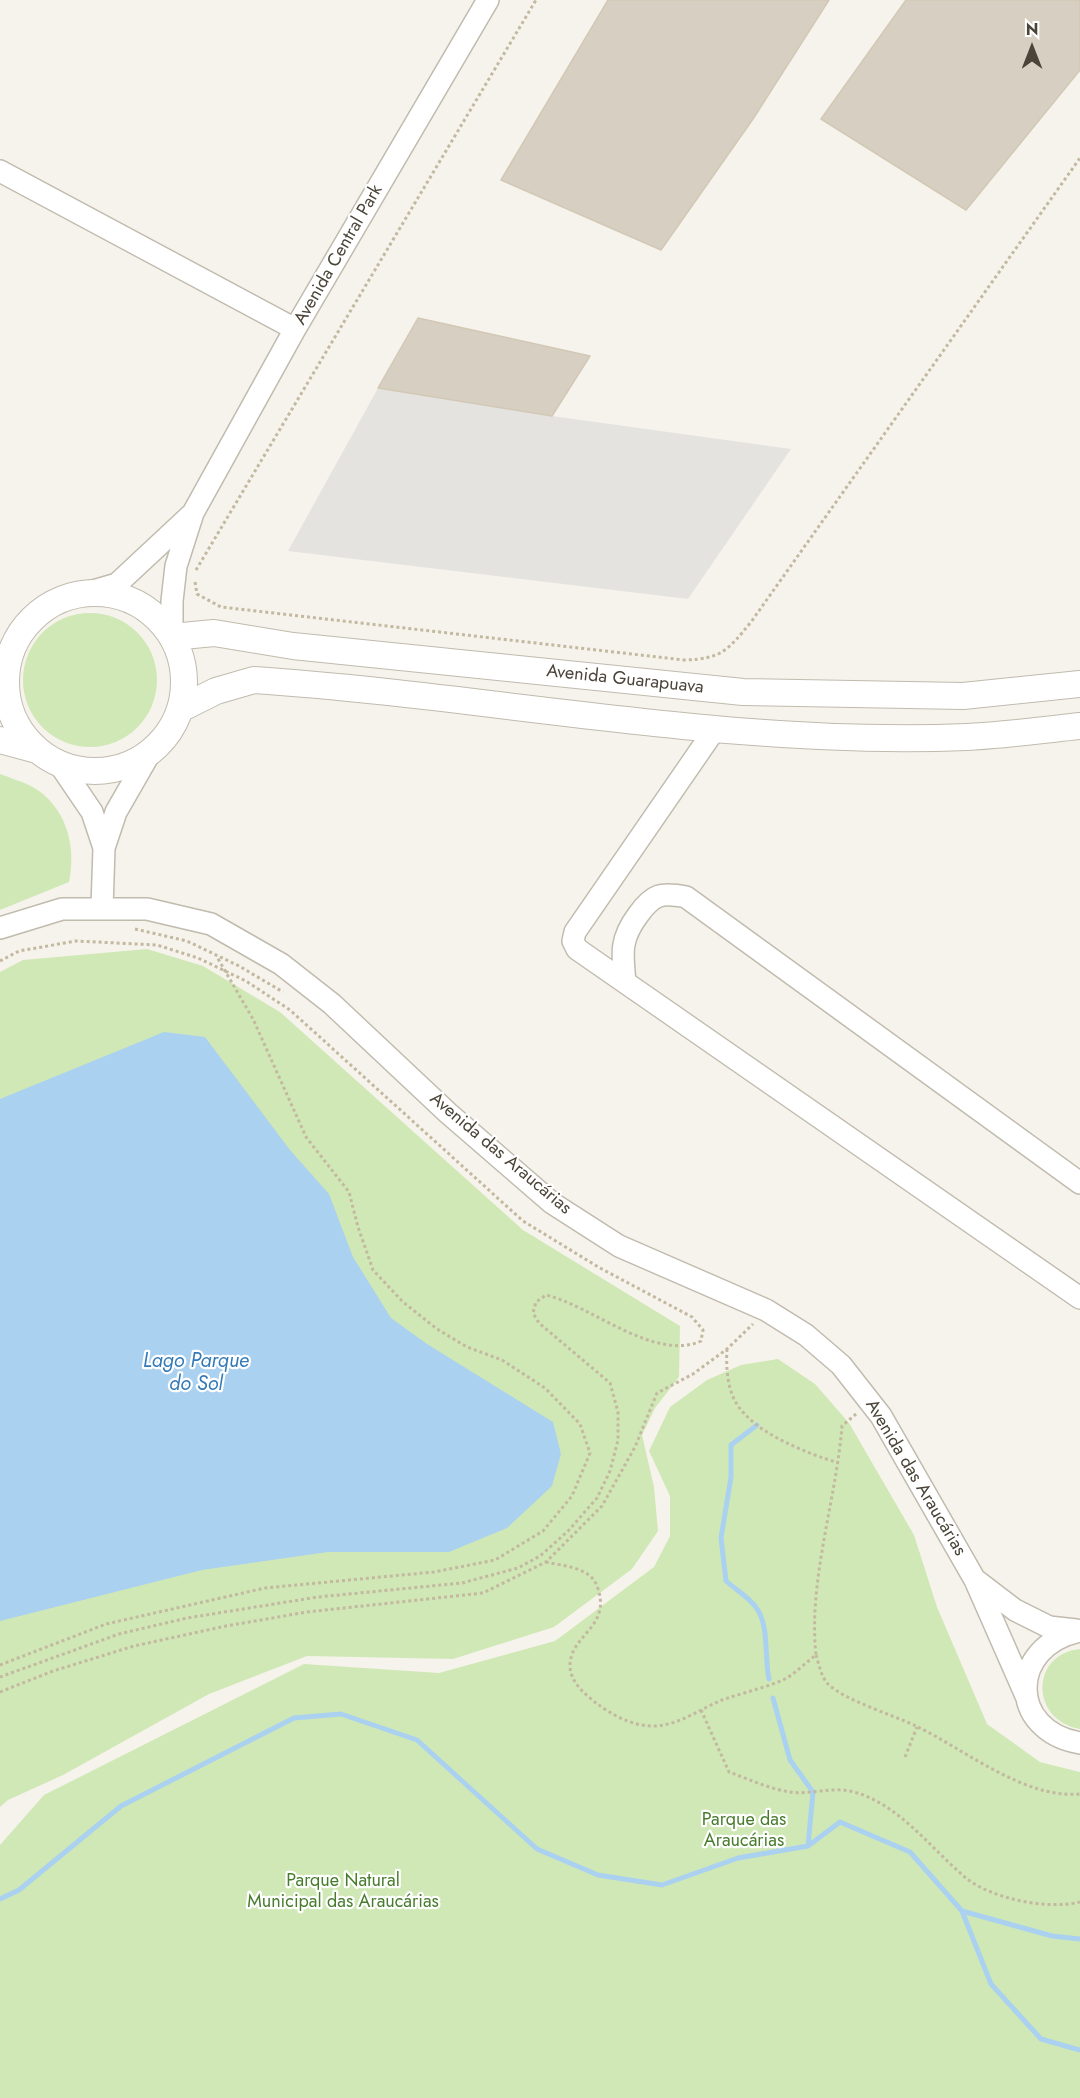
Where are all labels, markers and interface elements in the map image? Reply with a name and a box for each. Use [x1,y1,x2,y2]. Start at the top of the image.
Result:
north arrow [1002,18,1062,78]
text: N [1026,18,1038,41]
street label: Avenida Central Park [290,181,388,329]
street label: Avenida Guarapuava [545,661,705,699]
street label: Avenida das Araucárias [425,1088,575,1220]
water label: Lago Parque do Sol [143,1350,249,1397]
street label: Avenida das Araucárias [860,1396,970,1560]
park label: Parque das Araucárias [702,1810,786,1852]
park label: Parque Natural Municipal das Araucárias [247,1871,439,1914]

